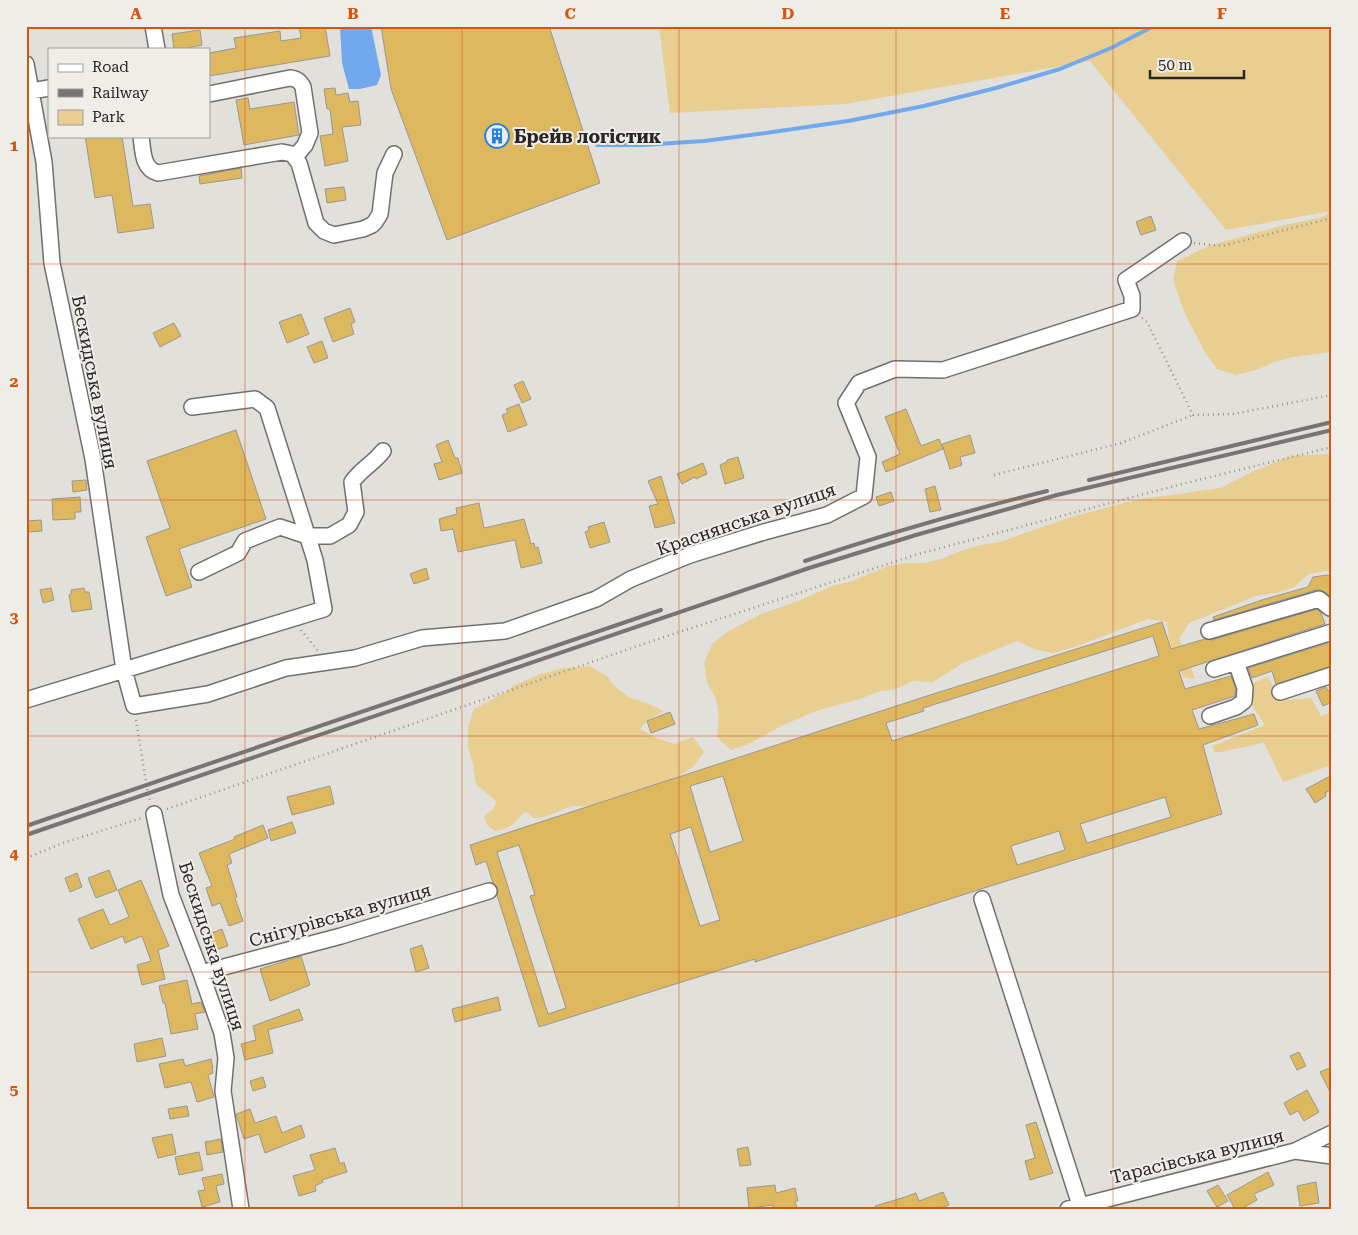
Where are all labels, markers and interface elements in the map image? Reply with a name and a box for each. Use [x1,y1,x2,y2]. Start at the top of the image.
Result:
text: A [130,4,142,23]
text: B [347,4,359,23]
text: C [564,4,576,23]
text: D [782,4,795,23]
text: E [1000,4,1010,23]
text: F [1217,4,1227,23]
legend [48,48,210,138]
scale bar [1150,48,1244,80]
text: 50 m [1158,56,1193,74]
text: Road [92,58,129,76]
text: Railway [92,84,149,102]
text: Park [92,108,126,126]
building icon: Брейв логістик [484,123,510,149]
place label: Брейв логістик [514,126,662,147]
text: 1 [10,136,19,155]
street label: Бескидська вулиця [68,293,122,471]
text: 2 [10,372,19,391]
street label: Краснянська вулиця [654,478,838,560]
text: 3 [10,608,19,627]
text: 4 [10,844,19,863]
street label: Бескидська вулиця [175,859,249,1033]
street label: Снігурівська вулиця [247,879,433,951]
text: 5 [10,1080,19,1099]
street label: Тарасівська вулиця [1108,1124,1286,1188]

